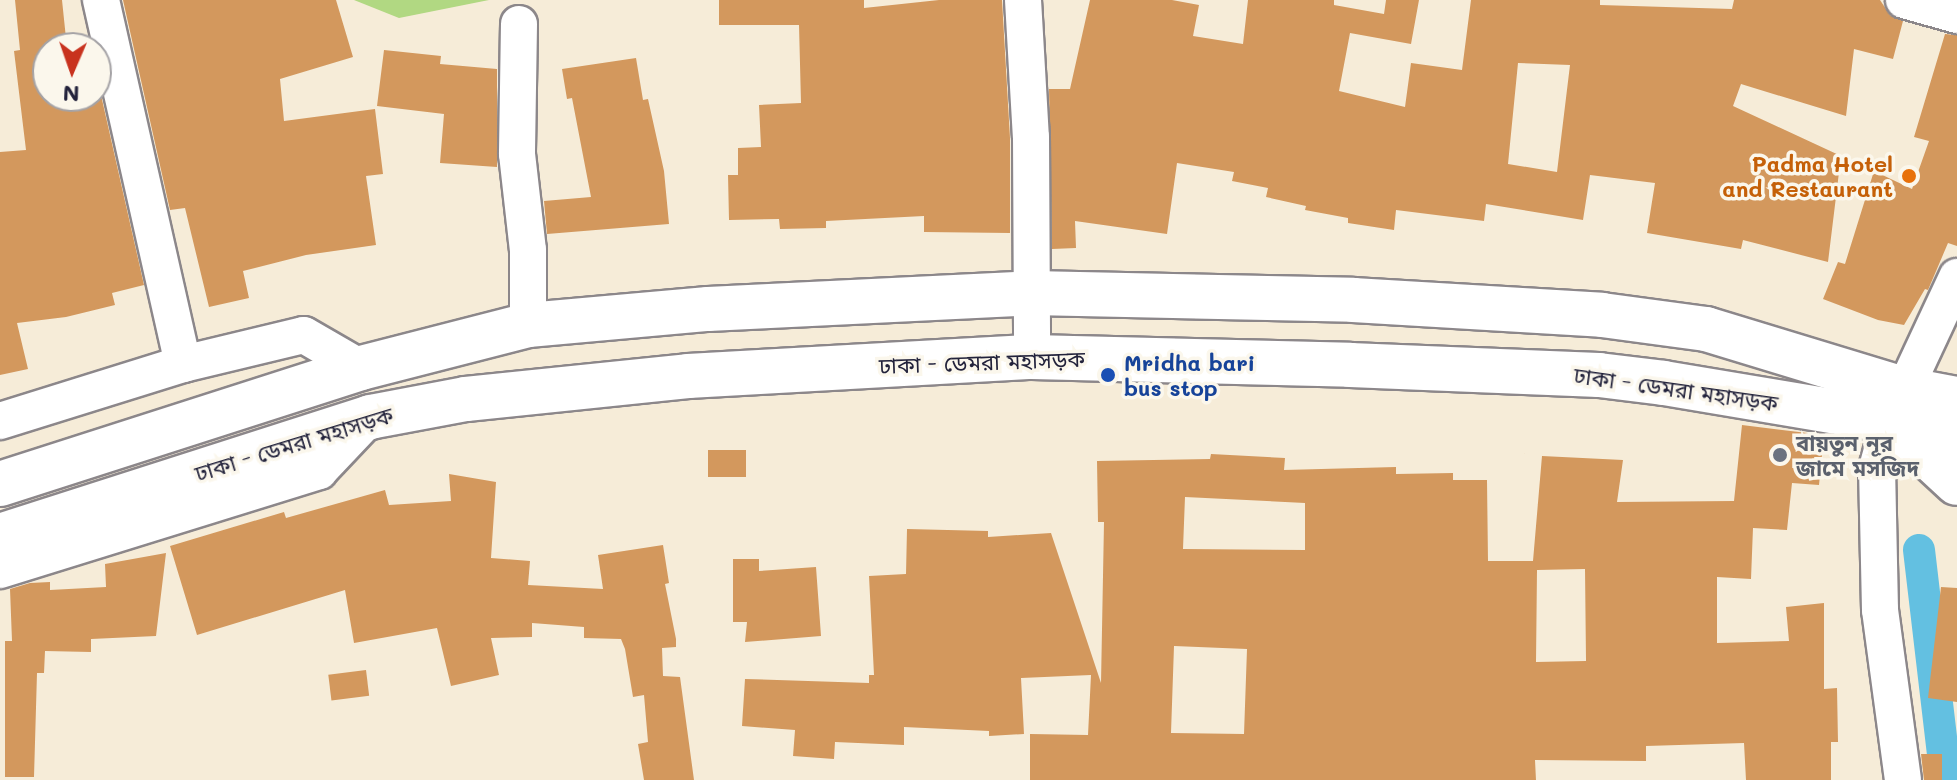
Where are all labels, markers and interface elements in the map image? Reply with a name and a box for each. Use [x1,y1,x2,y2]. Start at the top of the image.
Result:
north arrow [32,32,112,112]
text: N [62,80,80,109]
place label: Padma Hotel and Restaurant [1722,150,1893,202]
marker: Padma Hotel and Restaurant [1900,167,1918,185]
street label: ঢাকা - ডেমরা মহাসড়ক [879,345,1085,379]
place label: Mridha bari bus stop [1124,349,1255,400]
street label: ঢাকা - ডেমরা মহাসড়ক [1572,362,1780,416]
marker: Mridha bari bus stop [1099,366,1117,384]
street label: ঢাকা - ডেমরা মহাসড়ক [192,401,396,487]
place label: বায়তুন নূর জামে মসজিদ [1796,429,1919,480]
marker: বায়তুন নূর জামে মসজিদ [1771,446,1789,464]

